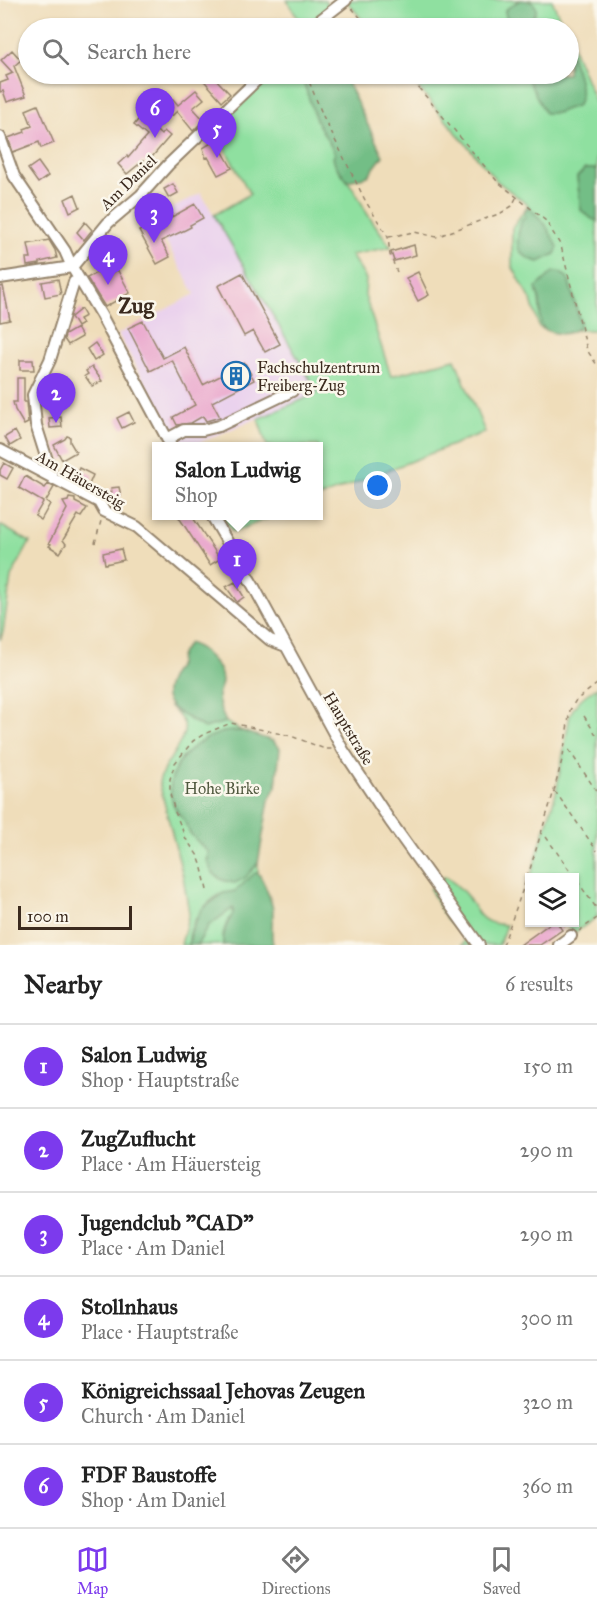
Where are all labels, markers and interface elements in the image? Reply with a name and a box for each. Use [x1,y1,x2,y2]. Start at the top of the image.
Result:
search box [18,18,579,84]
icon: search [39,35,72,68]
text: Search here [87,38,191,65]
pin: 6 [136,88,174,138]
pin: 5 [198,108,236,158]
street label: Am Daniel [95,150,161,215]
pin: 3 [134,194,174,243]
pin: 4 [88,236,128,285]
district label: Zug [118,292,155,319]
place label: Fachschulzentrum Freiberg-Zug [257,358,381,396]
building icon: Fachschulzentrum Freiberg-Zug [220,360,252,392]
pin: 2 [36,374,76,423]
popup [152,442,323,520]
street label: Am Häuersteig [32,446,129,514]
text: Salon Ludwig [175,456,300,483]
your location [363,471,392,500]
text: Shop [175,483,218,507]
pin: 1 [218,540,256,589]
street label: Hauptstraße [319,688,378,769]
park label: Hohe Birke [184,779,260,798]
map controls [525,873,579,927]
button: layers [525,873,579,927]
scale bar [18,903,132,930]
text: 100 m [27,907,69,926]
text: Nearby [24,968,102,1000]
text: 6 results [505,972,573,996]
text: Salon Ludwig [81,1041,206,1068]
text: 1 [40,1054,47,1078]
text: 150 m [523,1054,573,1078]
text: Shop · Hauptstraße [81,1068,239,1092]
text: ZugZuflucht [81,1125,196,1152]
text: 2 [39,1138,48,1162]
text: 290 m [520,1138,573,1162]
text: Place · Am Häuersteig [81,1152,260,1176]
text: Jugendclub "CAD" [81,1209,253,1236]
text: 3 [40,1222,48,1246]
text: 290 m [520,1222,573,1246]
text: Place · Am Daniel [81,1236,225,1260]
text: Stollnhaus [81,1293,178,1320]
text: 4 [38,1306,49,1330]
text: 300 m [521,1306,573,1330]
text: Place · Hauptstraße [81,1320,239,1344]
text: Königreichssaal Jehovas Zeugen [81,1377,365,1404]
text: 5 [39,1390,48,1414]
text: 320 m [522,1390,573,1414]
text: Church · Am Daniel [81,1404,245,1428]
text: FDF Baustoffe [81,1461,217,1488]
text: 6 [38,1474,49,1498]
text: 360 m [522,1474,573,1498]
text: Shop · Am Daniel [81,1488,226,1512]
tab: Map [76,1543,109,1598]
tab: Directions [261,1543,330,1598]
tab: Saved [483,1543,521,1598]

